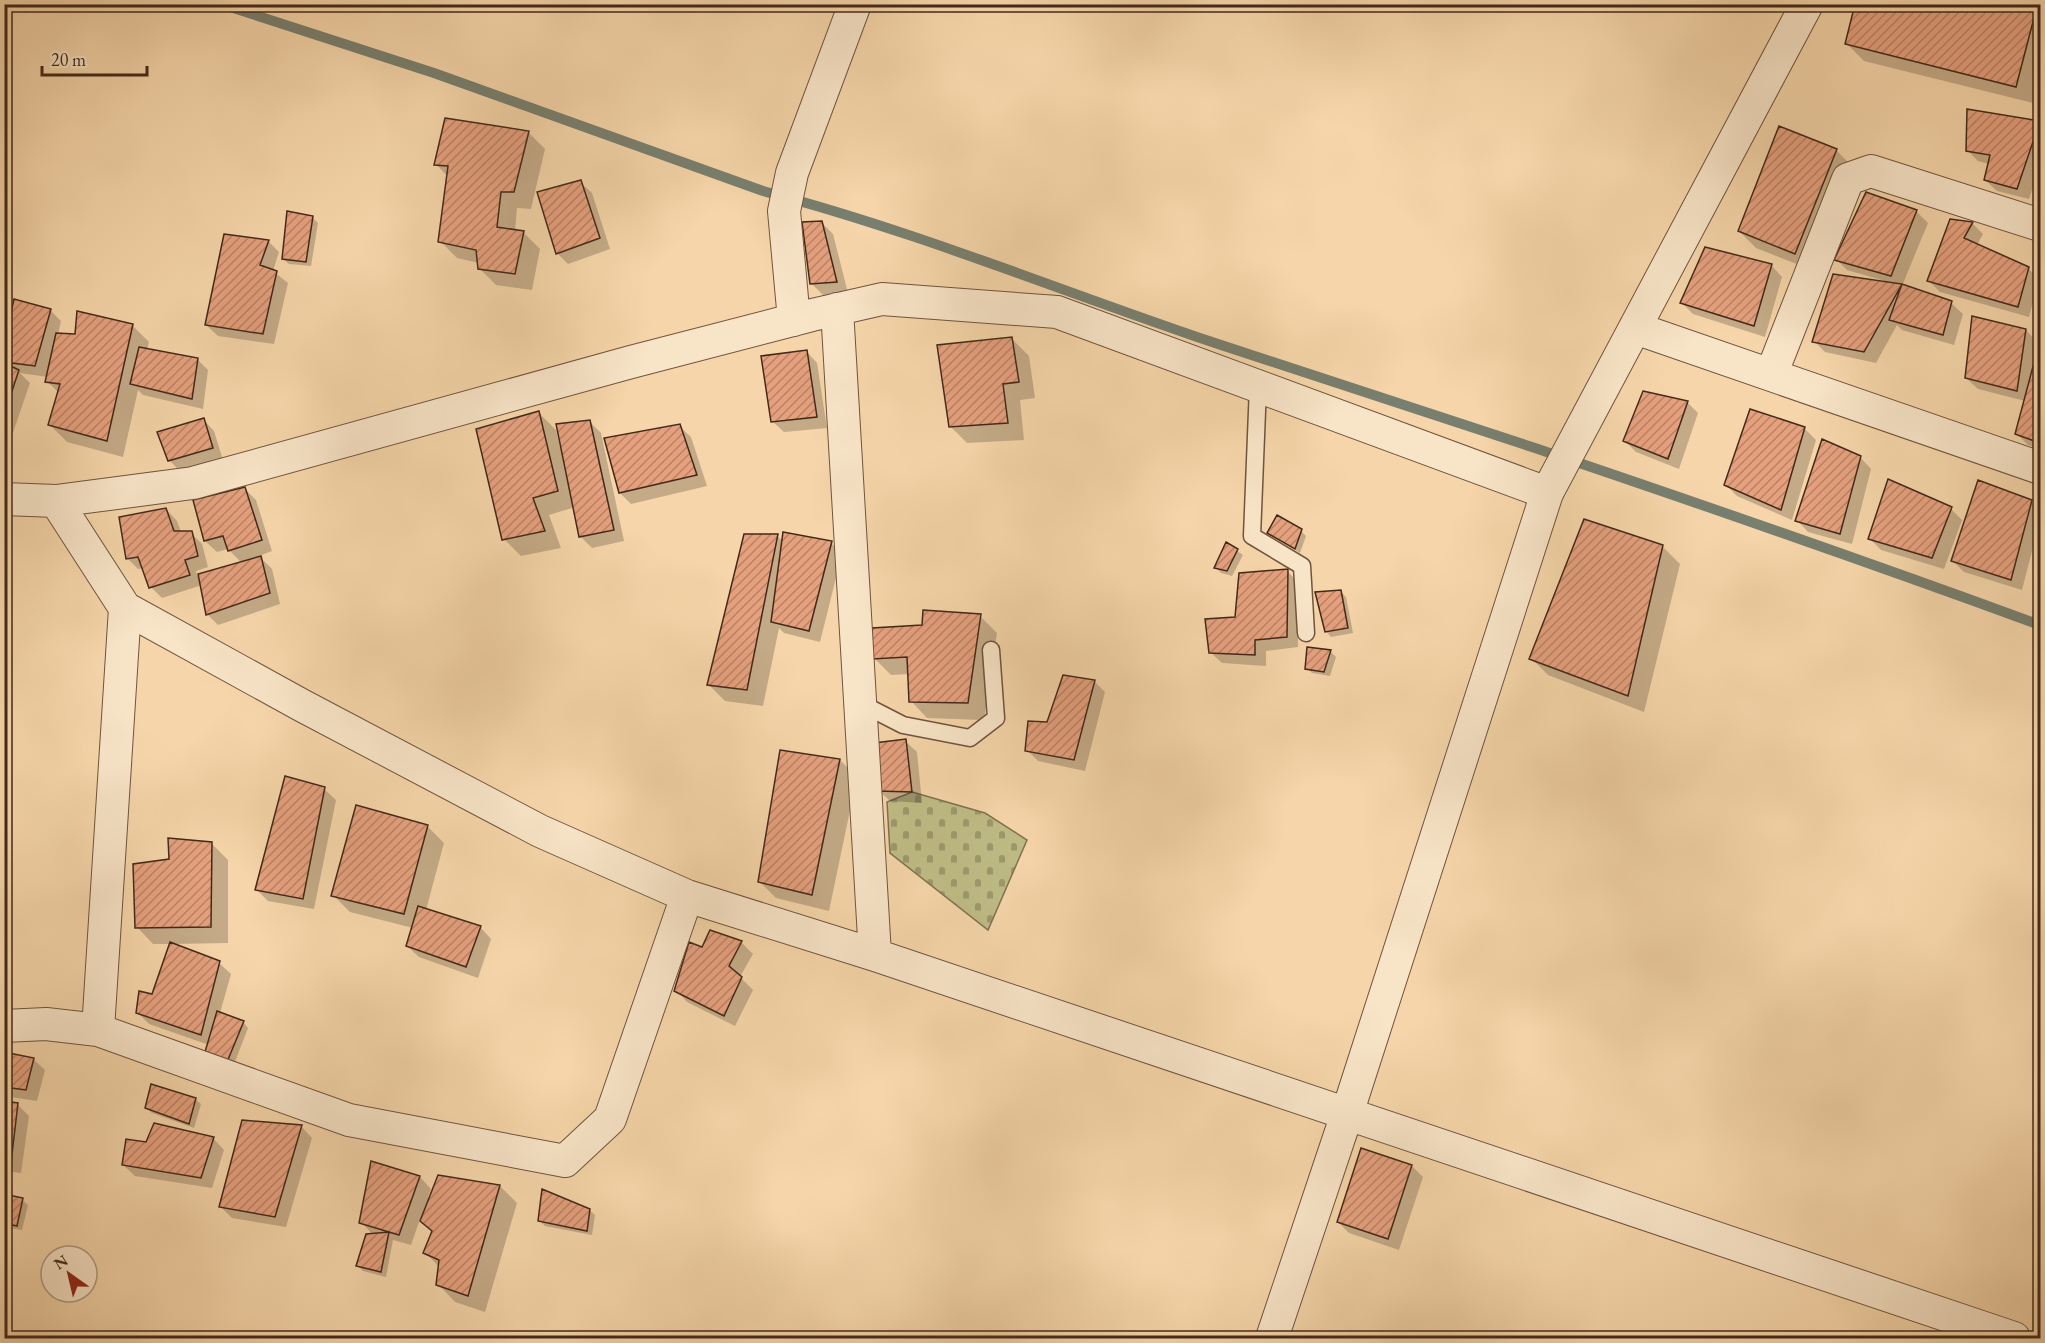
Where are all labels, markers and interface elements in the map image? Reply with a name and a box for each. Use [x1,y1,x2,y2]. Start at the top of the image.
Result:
scale bar [42,39,147,77]
text: 20 m [51,48,86,71]
north arrow [39,1244,99,1304]
text: N [50,1250,72,1274]

